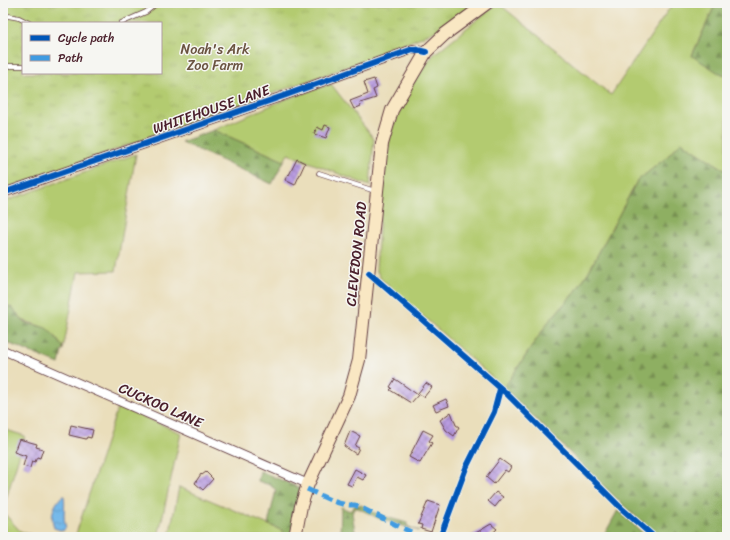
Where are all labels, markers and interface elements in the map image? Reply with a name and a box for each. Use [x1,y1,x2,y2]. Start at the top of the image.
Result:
legend [22,22,162,74]
text: Cycle path [58,27,114,49]
park label: Noah's Ark Zoo Farm [181,37,250,78]
text: Path [58,47,83,69]
street label: WHITEHOUSE LANE [149,77,274,141]
street label: CLEVEDON ROAD [339,200,374,308]
street label: CUCKOO LANE [115,376,208,436]

